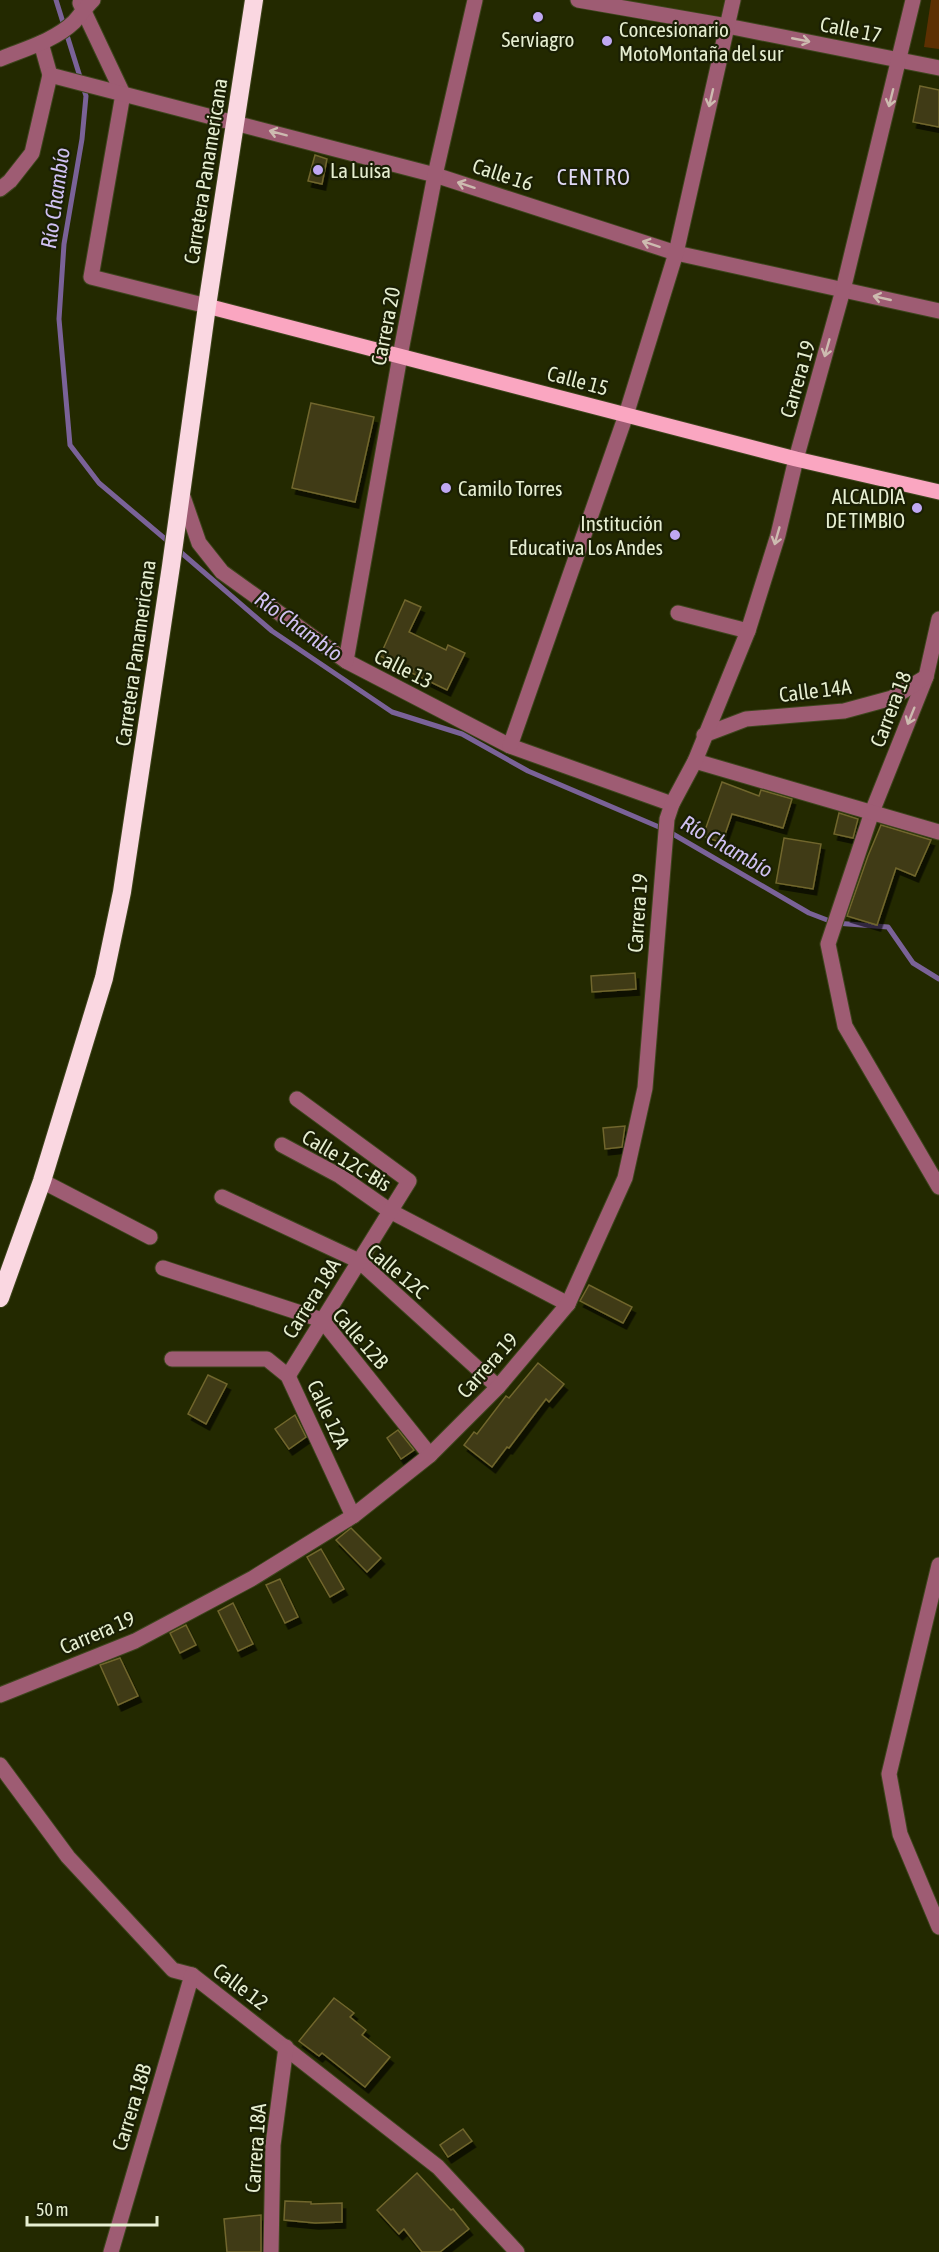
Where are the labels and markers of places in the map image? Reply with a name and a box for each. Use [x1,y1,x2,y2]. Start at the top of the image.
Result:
marker: Serviagro [531,10,545,24]
place label: Concesionario MotoMontaña del sur [619,17,784,65]
place label: Serviagro [502,27,574,51]
marker: Concesionario MotoMontaña del sur [600,34,614,48]
place label: La Luisa [330,158,391,182]
marker: La Luisa [311,163,325,177]
place label: Camilo Torres [458,476,562,500]
marker: Camilo Torres [439,481,453,495]
place label: ALCALDIA DE TIMBIO [825,484,906,532]
marker: ALCALDIA DE TIMBIO [910,501,924,515]
place label: Institución Educativa Los Andes [509,511,663,559]
marker: Institución Educativa Los Andes [668,528,682,542]

